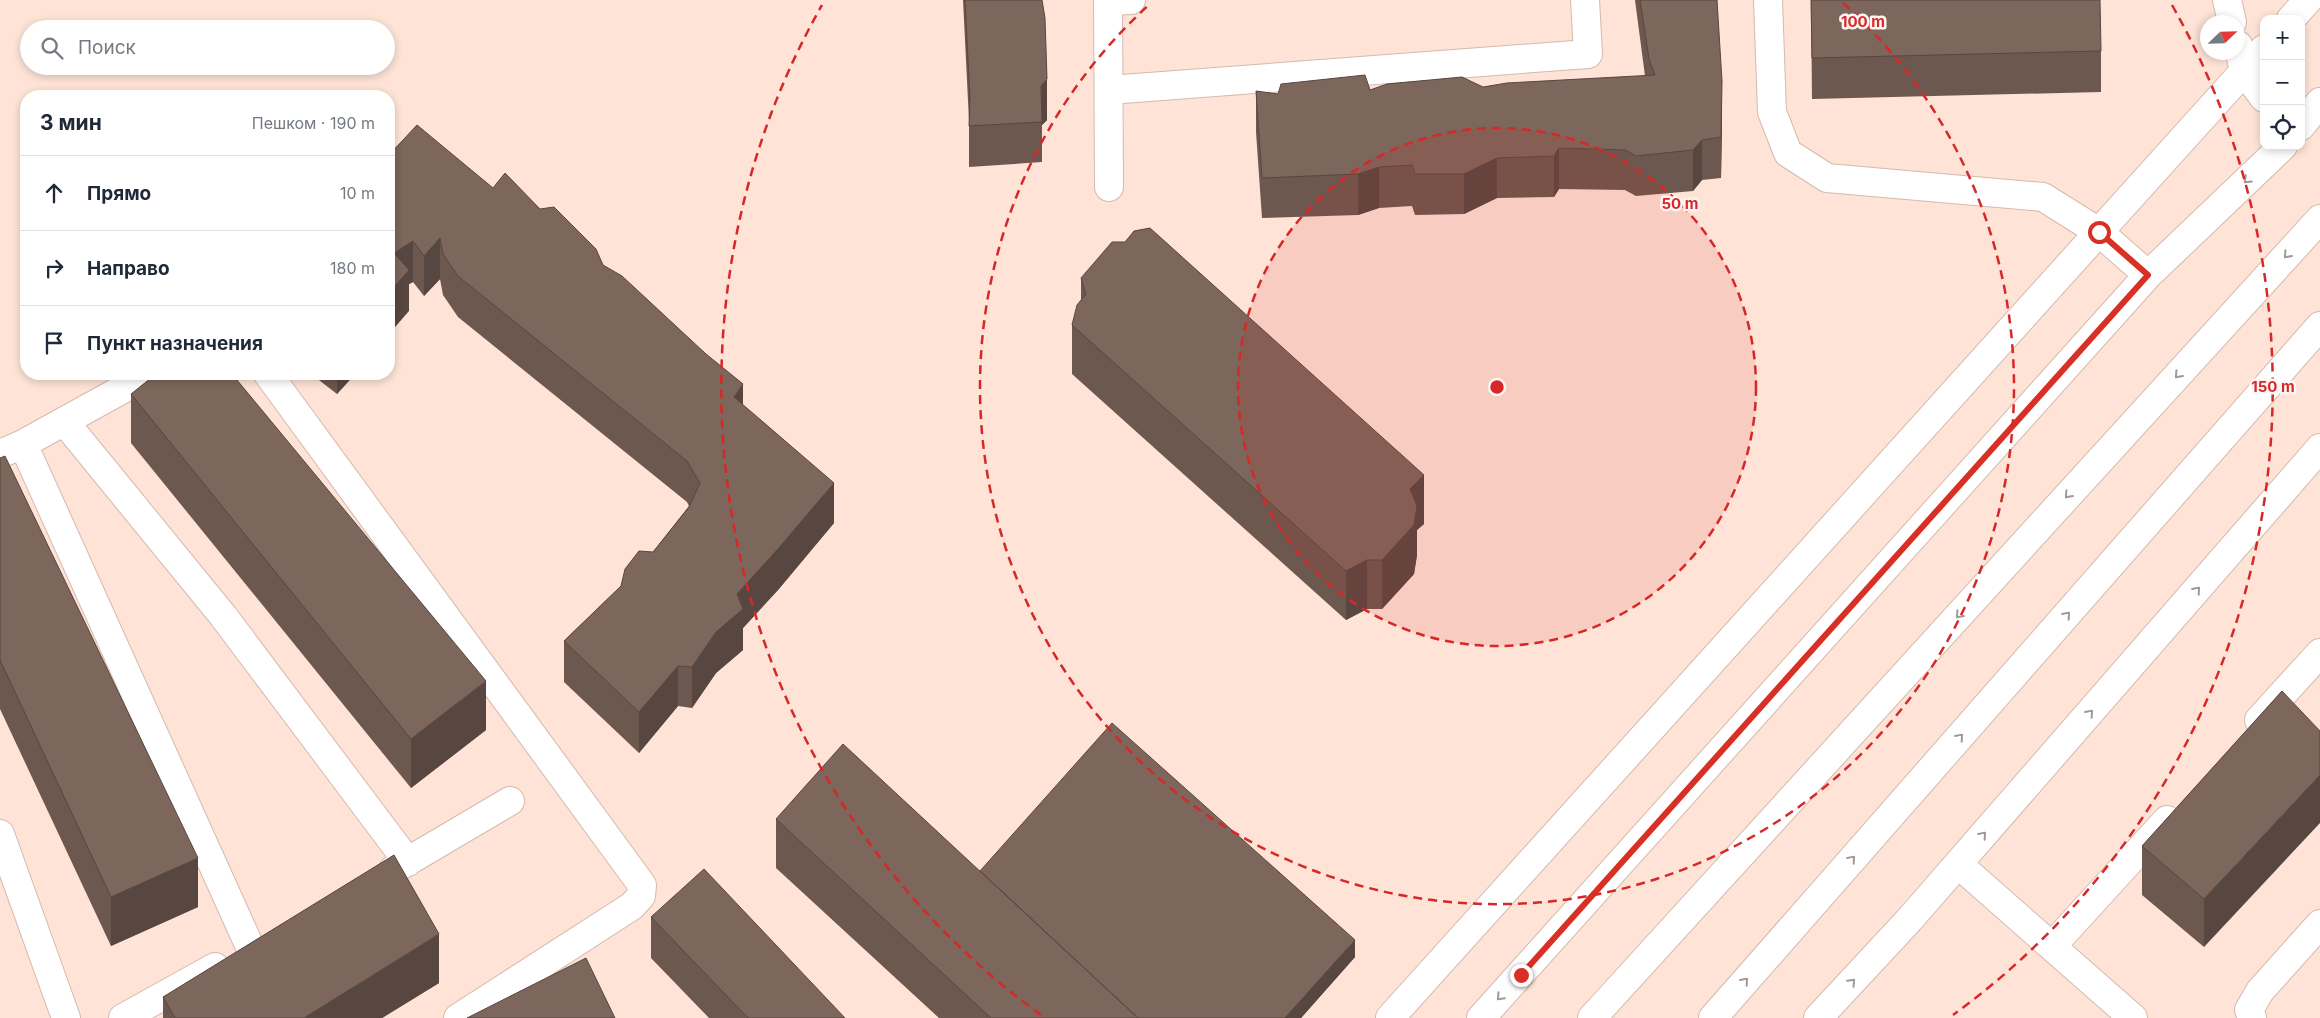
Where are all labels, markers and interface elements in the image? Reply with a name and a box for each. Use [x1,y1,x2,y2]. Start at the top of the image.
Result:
text: 100 m [1841,12,1885,31]
north arrow [2200,15,2245,60]
map controls [2260,15,2305,150]
button: + [2260,15,2305,60]
search box [20,20,395,75]
icon: search [38,34,66,62]
text: Поиск [78,36,136,59]
button: − [2260,60,2305,105]
button: locate [2260,105,2305,150]
text: 3 мин [40,110,102,135]
text: Пешком · 190 m [252,113,375,133]
one-way arrow [2244,174,2253,183]
icon: ahead [40,179,68,207]
text: Прямо [87,182,151,205]
text: 10 m [340,183,375,203]
text: 50 m [1662,194,1698,213]
route start [2088,221,2111,244]
one-way arrow [2284,249,2293,258]
icon: right [40,254,68,282]
text: Направо [87,257,170,280]
text: 180 m [330,258,375,278]
icon: arrive [40,329,68,357]
text: Пункт назначения [87,332,263,355]
one-way arrow [2175,370,2184,379]
text: 150 m [2251,377,2295,396]
centre of rings [1488,378,1506,396]
one-way arrow [2065,490,2074,499]
one-way arrow [2191,587,2199,596]
one-way arrow [1956,610,1965,619]
one-way arrow [2061,611,2070,620]
one-way arrow [2084,709,2093,718]
one-way arrow [1954,734,1962,743]
one-way arrow [1978,832,1986,841]
one-way arrow [1847,856,1856,865]
route end [1510,964,1533,987]
one-way arrow [1740,978,1749,987]
one-way arrow [1846,979,1855,988]
one-way arrow [1497,992,1506,1001]

